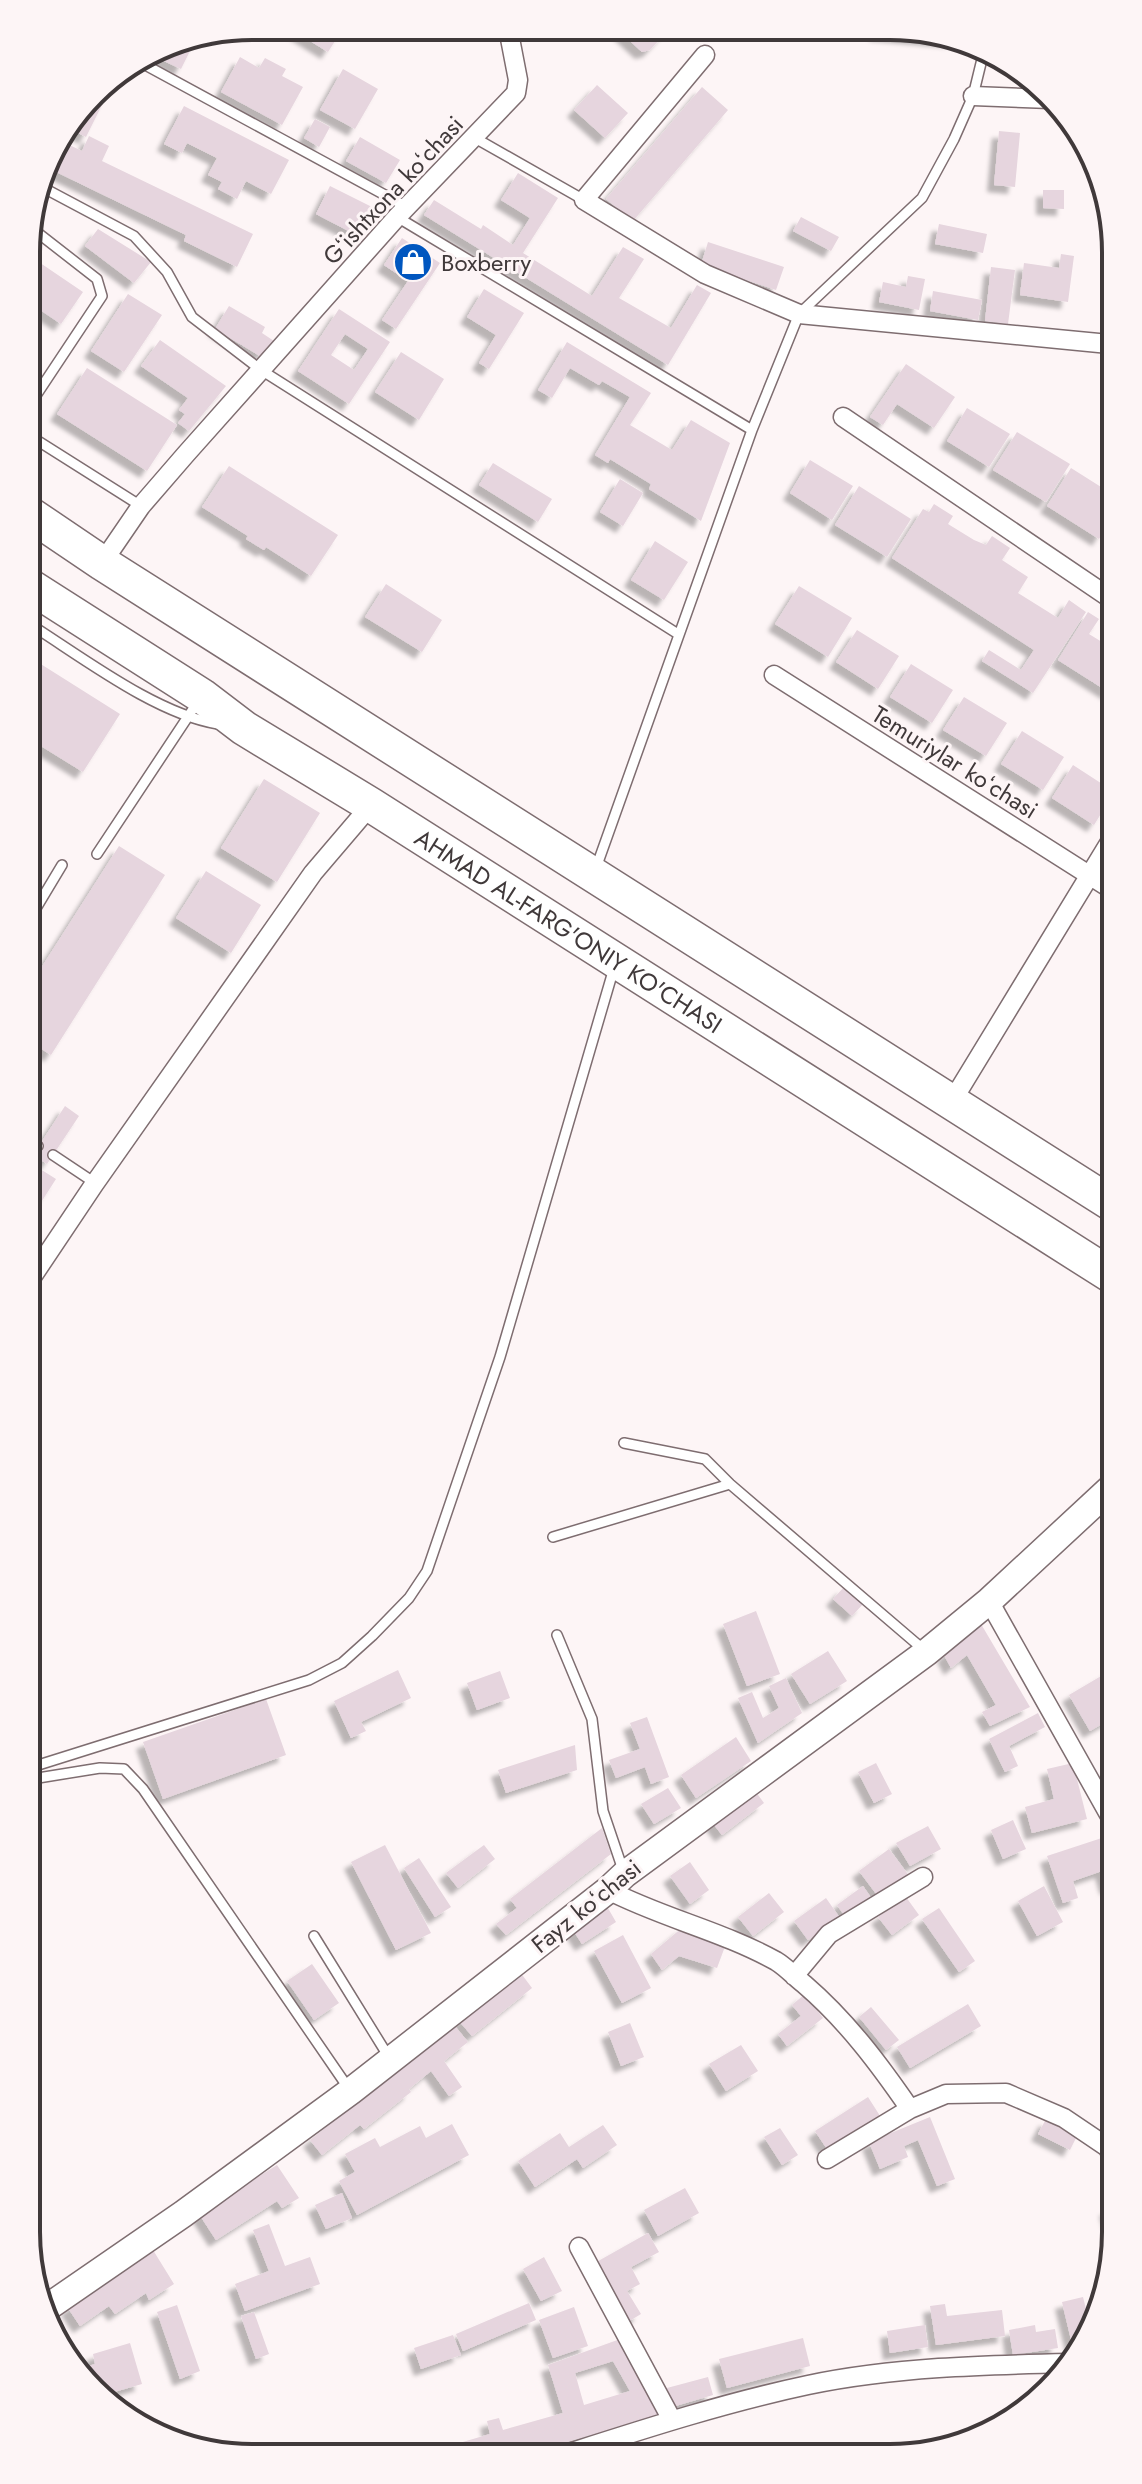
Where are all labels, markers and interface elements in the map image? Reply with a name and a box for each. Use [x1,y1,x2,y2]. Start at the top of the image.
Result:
street label: Gʻishtxona koʻchasi [315,108,471,272]
shop icon: Boxberry [392,241,434,283]
place label: Boxberry [441,245,531,280]
street label: Temuriylar koʻchasi [865,697,1045,827]
street label: AHMAD AL-FARG'ONIY KO'CHASI [408,820,729,1041]
street label: Fayz koʻchasi [524,1851,648,1961]

